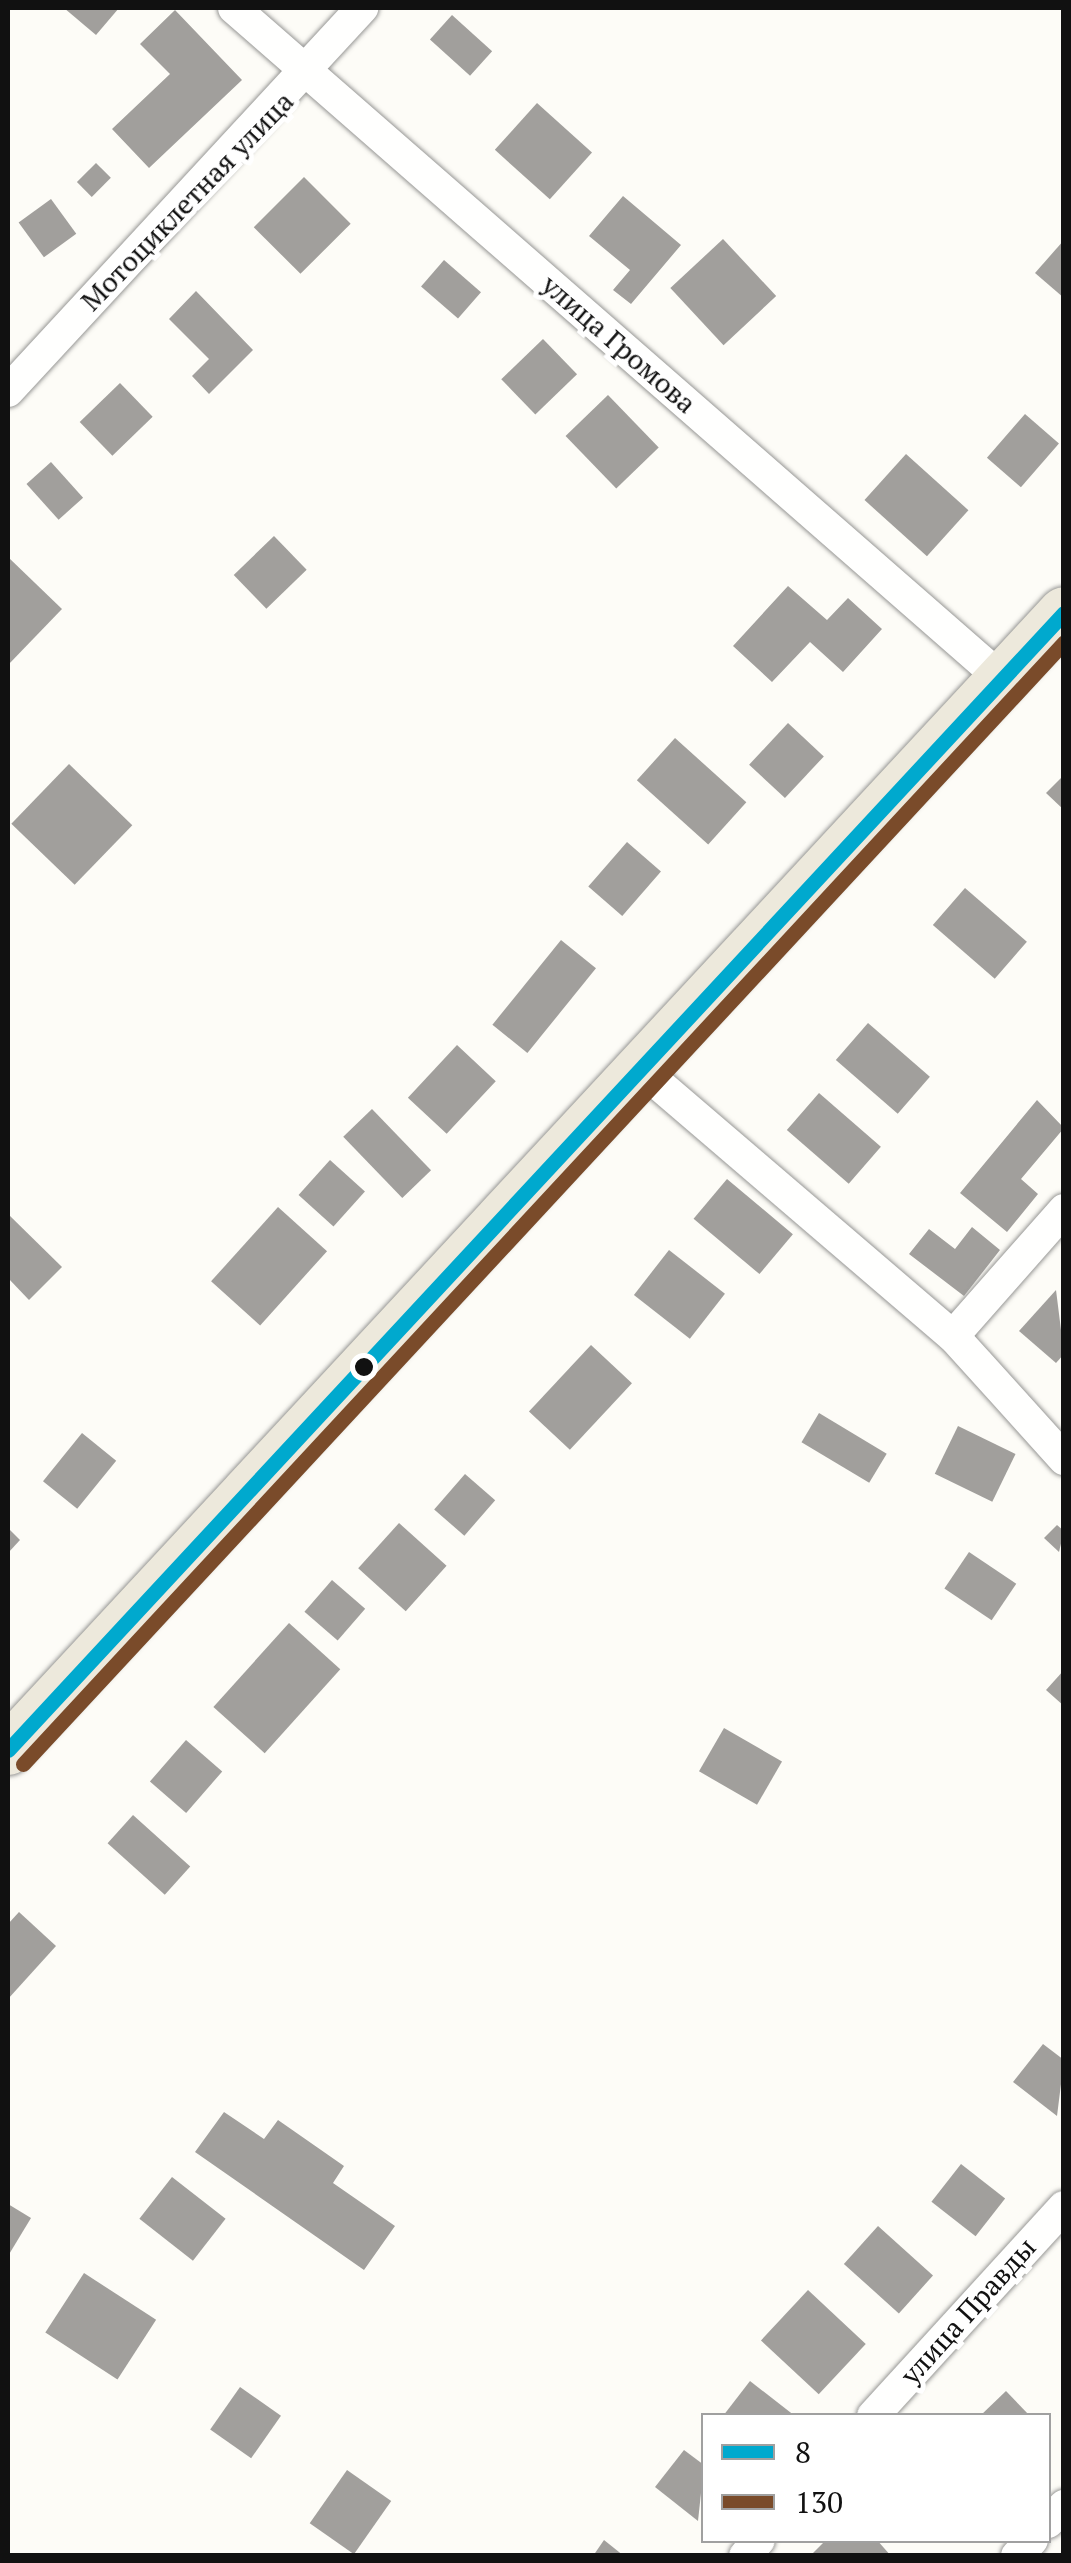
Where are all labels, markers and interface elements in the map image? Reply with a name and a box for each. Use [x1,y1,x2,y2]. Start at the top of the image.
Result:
street label: Мотоциклетная улица [74,85,300,317]
street label: улица Громова [535,268,703,420]
unlabelled marker [354,1357,374,1377]
street label: улица Правды [893,2231,1043,2391]
legend [701,2413,1051,2543]
text: 8 [795,2432,811,2472]
text: 130 [795,2482,843,2522]

